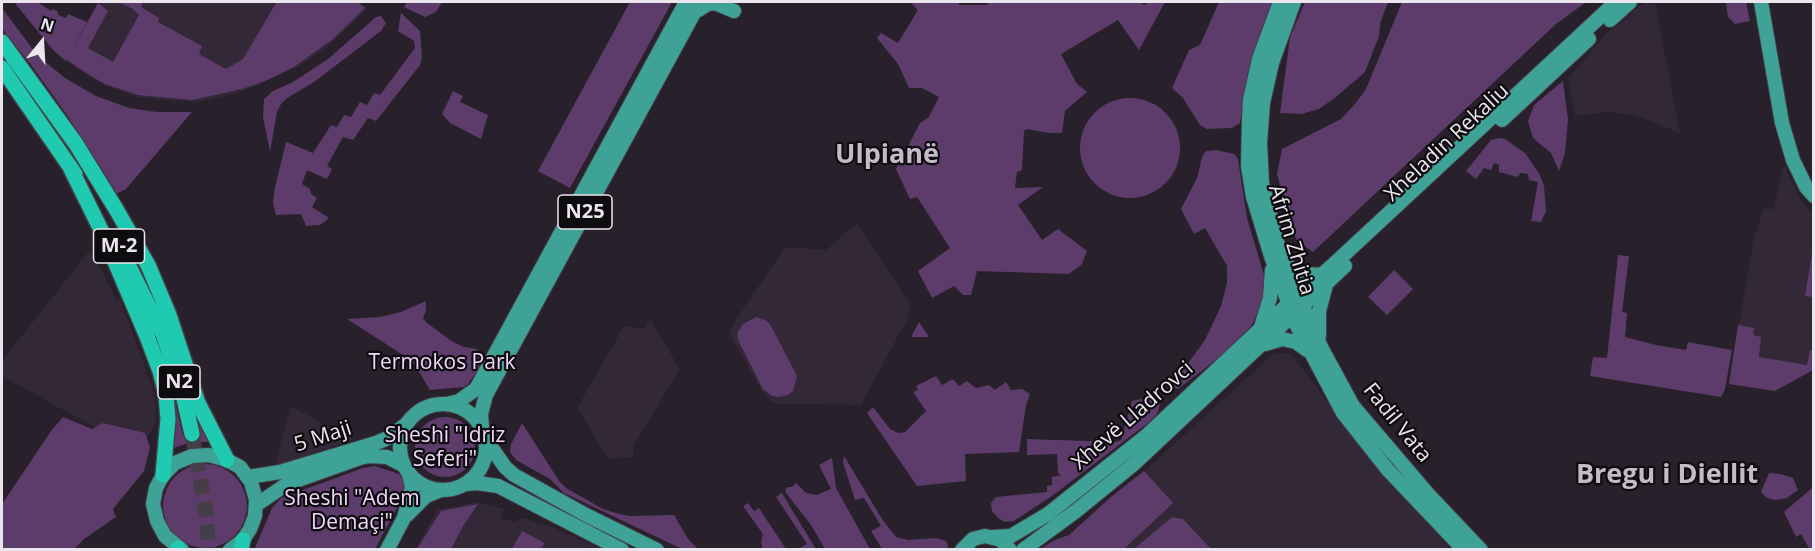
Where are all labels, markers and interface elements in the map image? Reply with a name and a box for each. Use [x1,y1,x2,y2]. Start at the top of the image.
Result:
north arrow [12,12,72,72]
text: N [38,12,57,37]
street label: Xheladin Rekaliu [1379,79,1515,207]
district label: Ulpianë [835,139,939,171]
street label: Afrim Zhitia [1262,182,1320,298]
road number: N25 [558,195,612,229]
road number: M-2 [94,229,144,263]
park label: Termokos Park [368,350,516,376]
street label: Xhevë Lladrovci [1067,357,1199,475]
road number: N2 [158,365,200,399]
street label: Fadil Vata [1357,378,1437,468]
street label: 5 Maji [291,416,355,458]
park label: Sheshi "Idriz Seferi" [385,423,505,473]
district label: Bregu i Diellit [1576,459,1758,491]
park label: Sheshi "Adem Demaçi" [284,486,420,536]

